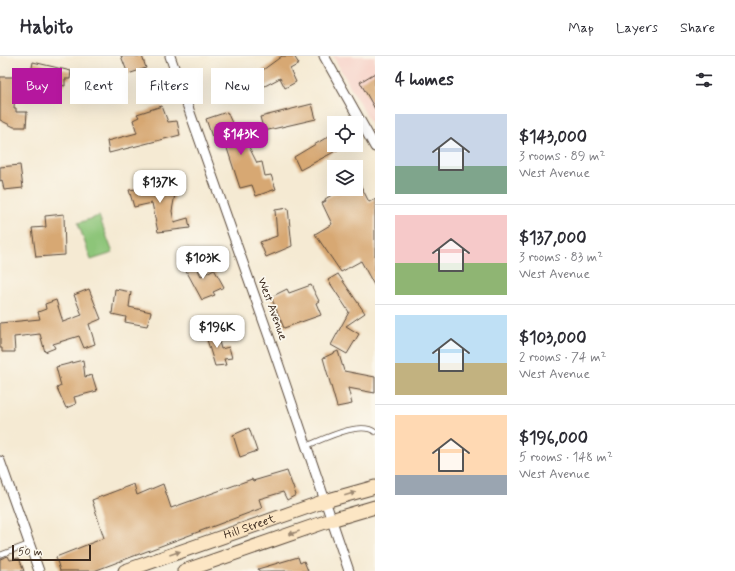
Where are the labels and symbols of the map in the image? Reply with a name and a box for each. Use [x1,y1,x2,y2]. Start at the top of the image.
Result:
pin: $143K [213,122,269,156]
pin: $137K [132,170,188,204]
pin: $103K [175,246,231,280]
street label: West Avenue [253,276,291,343]
pin: $196K [189,315,245,349]
one-way arrow [344,491,356,497]
street label: Hill Street [222,511,278,544]
one-way arrow [288,530,300,536]
scale bar [12,543,91,562]
one-way arrow [169,550,181,556]

